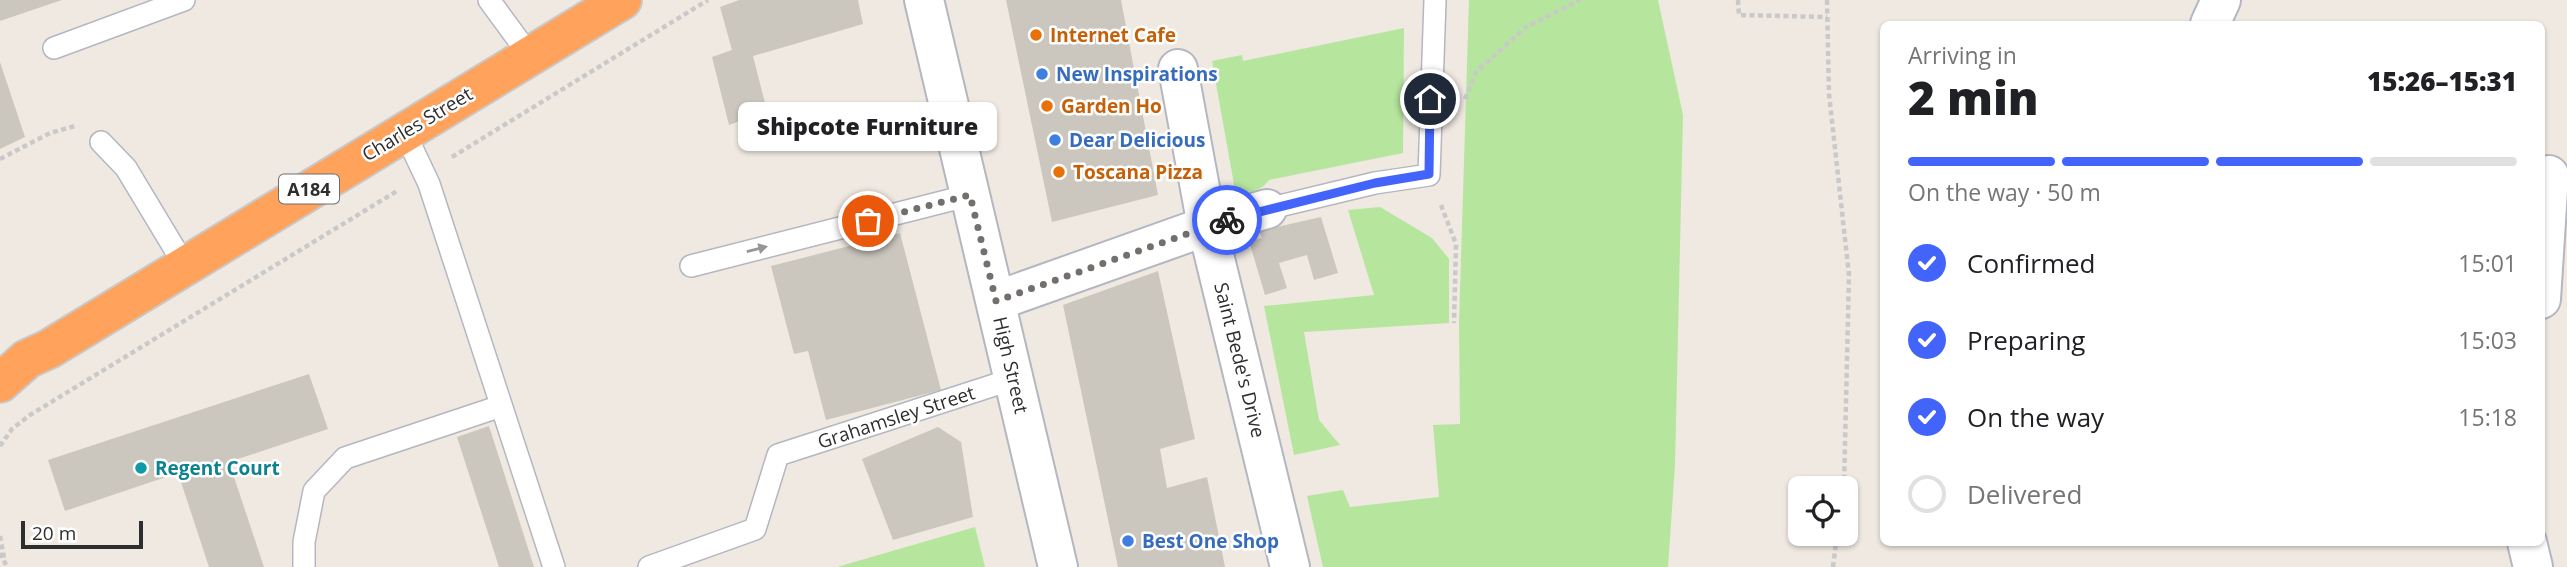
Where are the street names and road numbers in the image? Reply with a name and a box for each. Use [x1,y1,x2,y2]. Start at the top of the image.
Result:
street label: Charles Street [357,81,477,167]
road number: A184 [279,174,339,204]
street label: Saint Bede's Drive [1208,280,1272,440]
street label: High Street [987,314,1035,416]
street label: Grahamsley Street [814,379,978,455]

